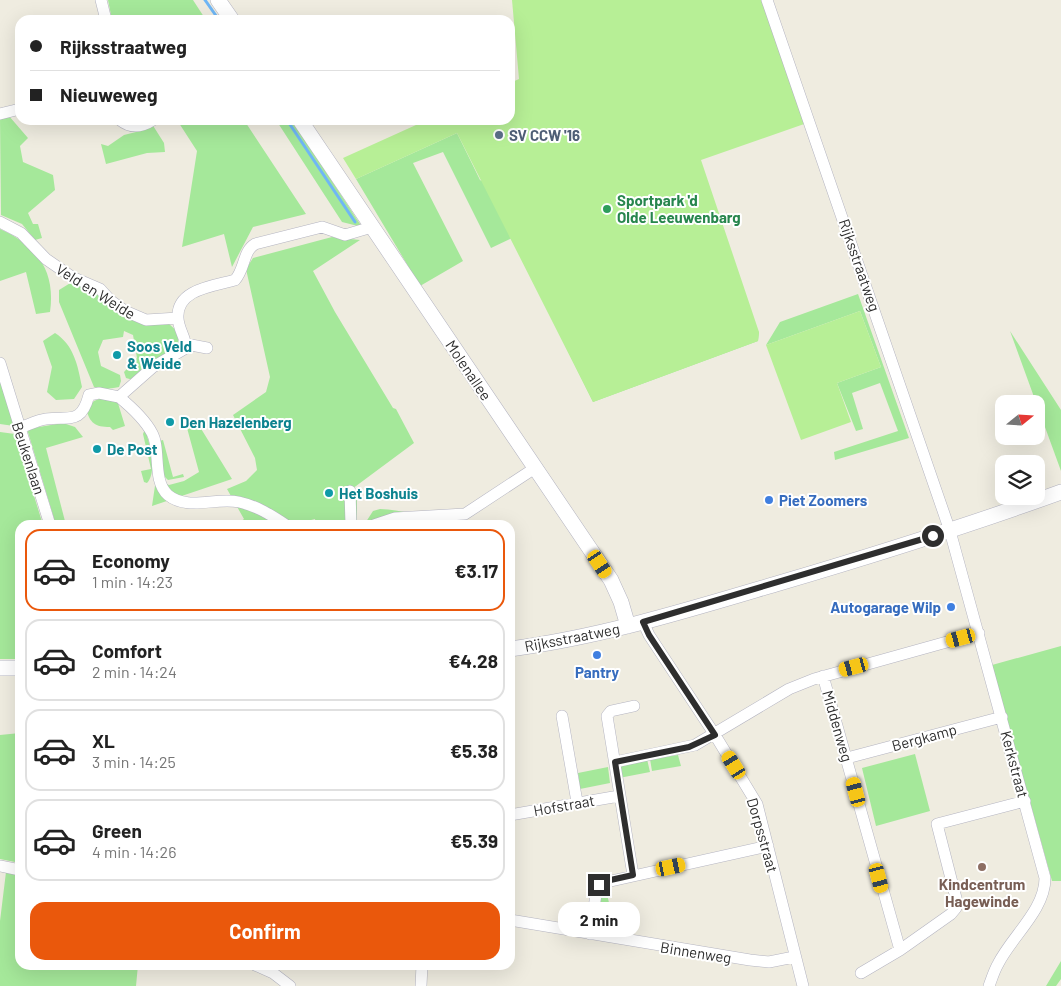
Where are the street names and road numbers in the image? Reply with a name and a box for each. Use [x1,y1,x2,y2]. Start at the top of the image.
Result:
street label: Rijksstraatweg [836,216,884,314]
street label: Veld en Weide [53,259,139,323]
street label: Molenallee [442,336,496,404]
street label: Beukenlaan [9,419,49,497]
street label: Rijksstraatweg [523,619,621,655]
street label: Middenweg [819,688,857,764]
street label: Bergkamp [890,720,958,754]
street label: Kerkstraat [997,729,1033,799]
street label: Hofstraat [532,791,596,819]
street label: Dorpsstraat [744,796,782,874]
street label: Binnenweg [659,937,733,967]

